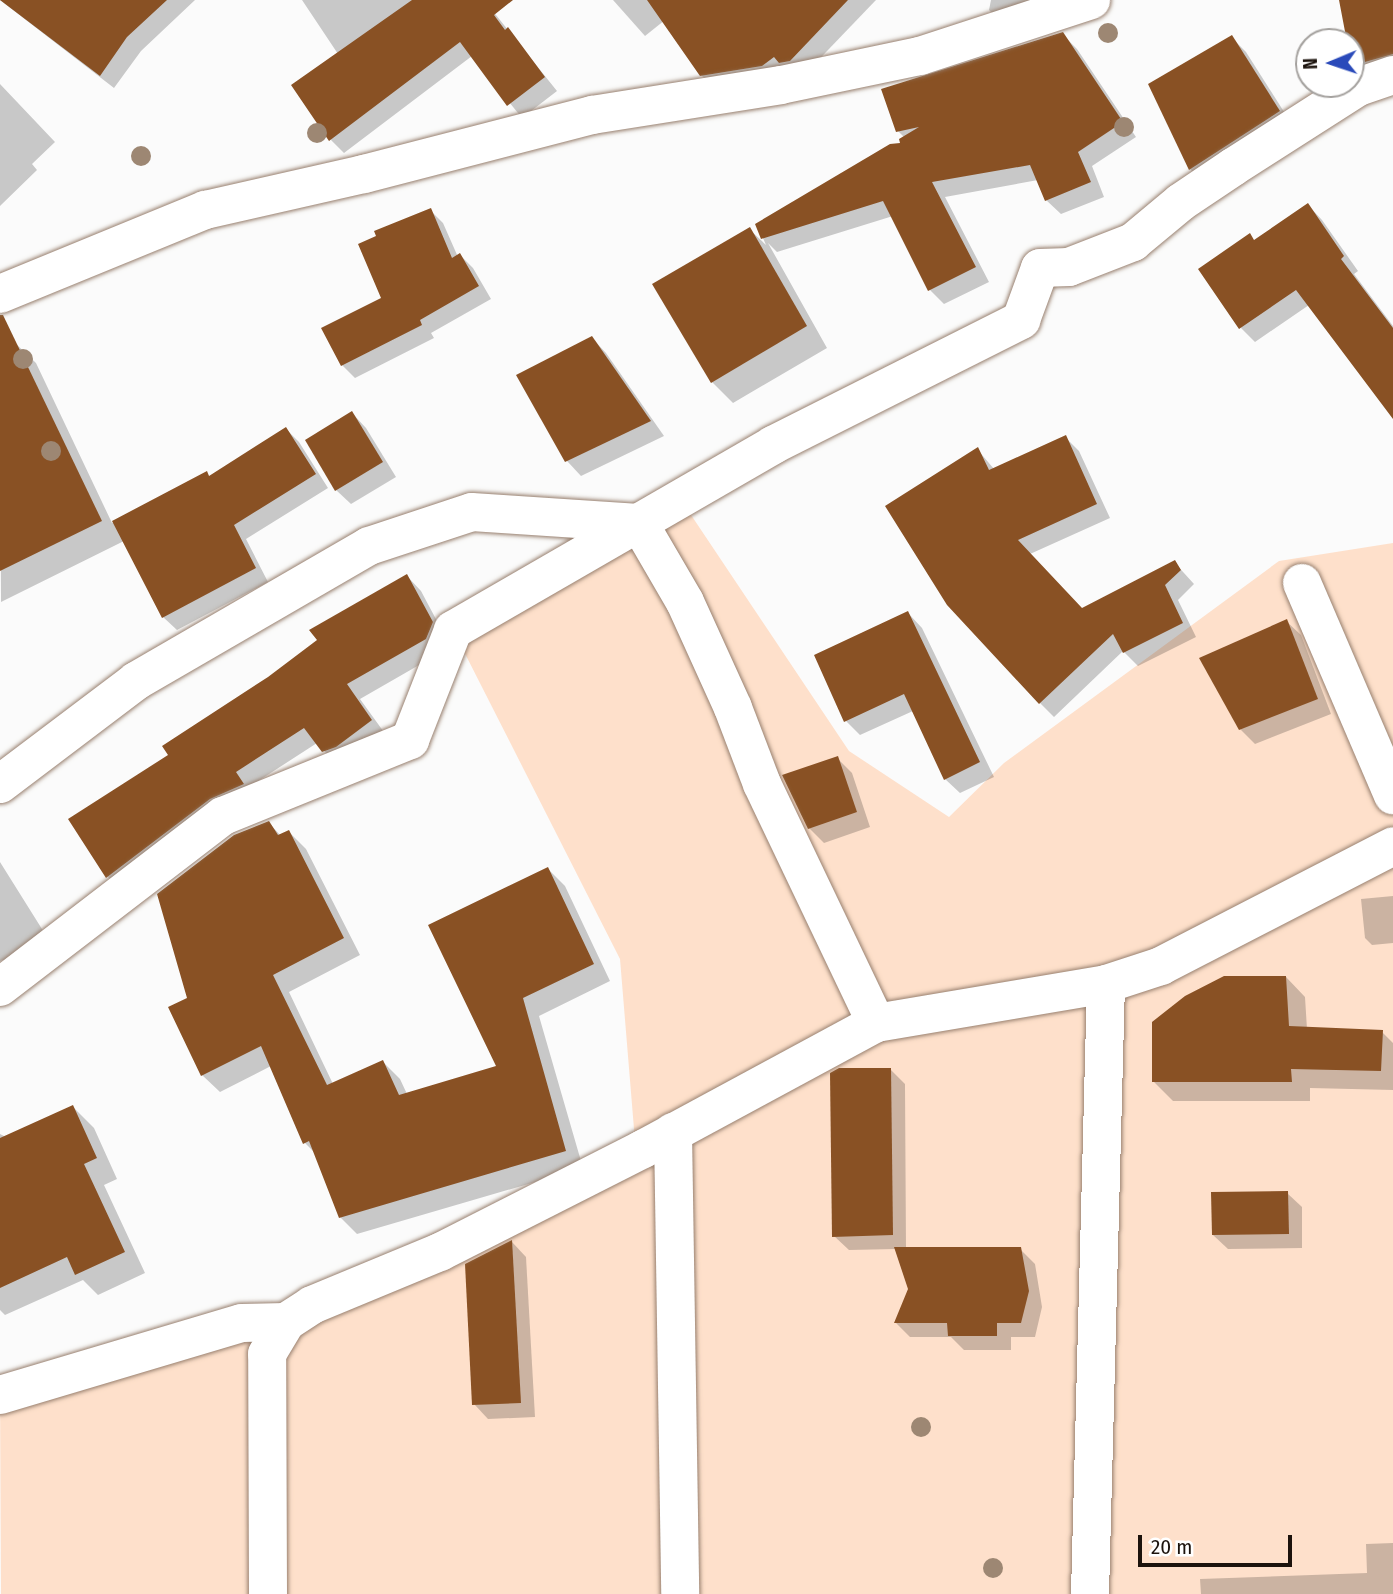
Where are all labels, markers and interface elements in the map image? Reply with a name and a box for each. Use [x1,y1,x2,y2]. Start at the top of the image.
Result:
north arrow [1295,28,1365,98]
text: N [1299,58,1322,70]
scale bar [1141,1520,1295,1564]
text: 20 m [1151,1534,1192,1560]

